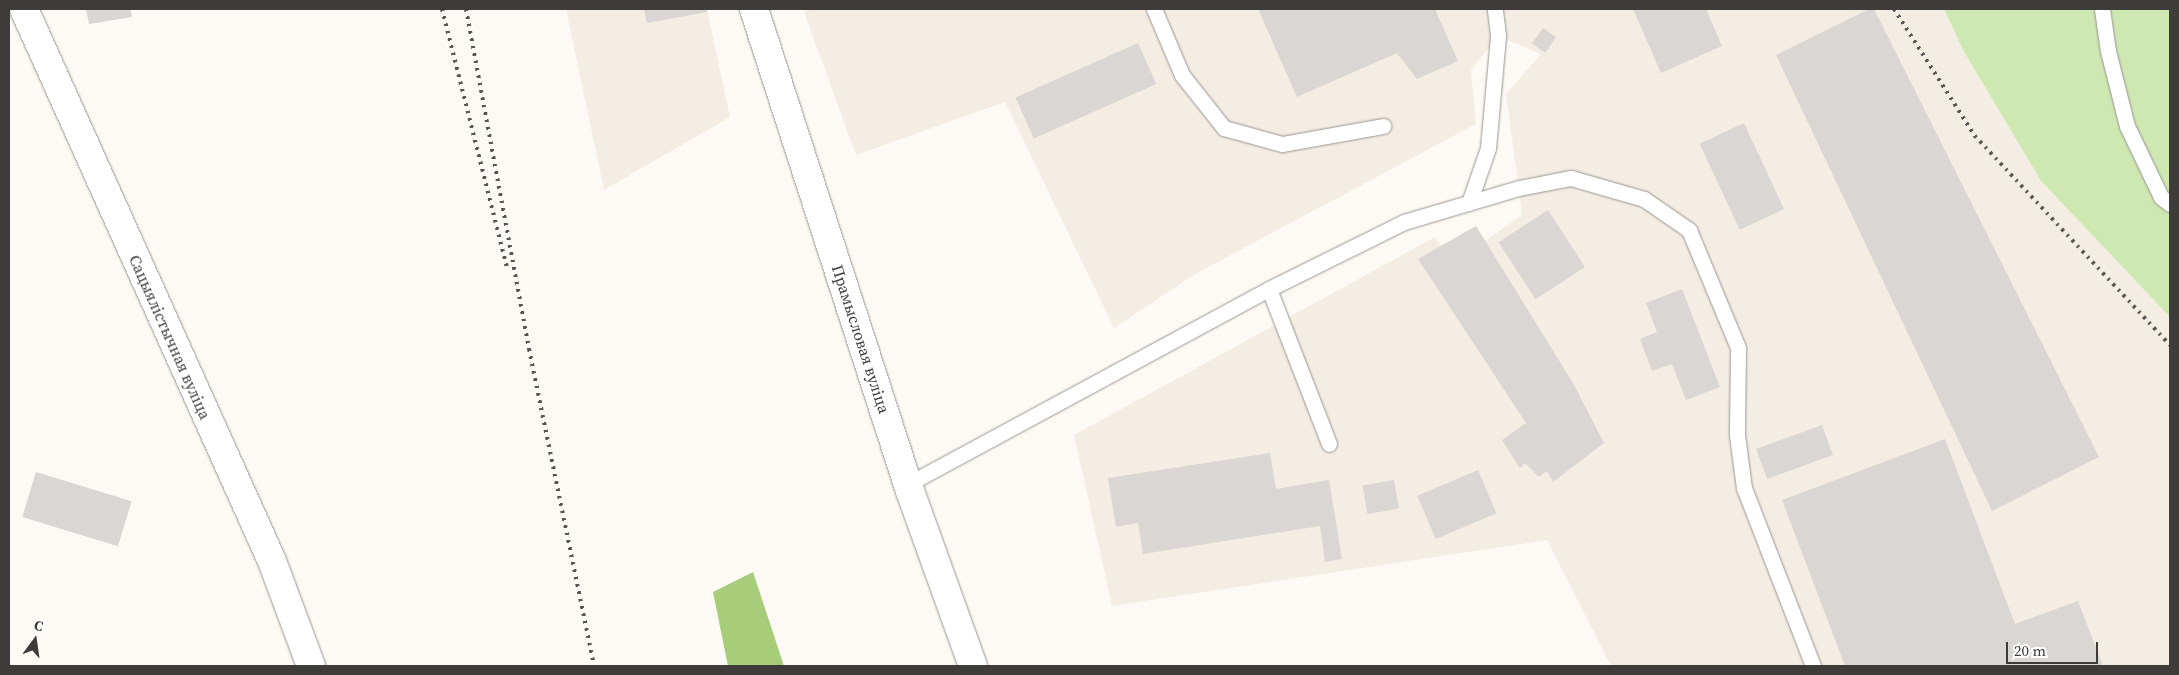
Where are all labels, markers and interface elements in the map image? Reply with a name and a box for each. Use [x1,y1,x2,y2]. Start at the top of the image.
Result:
street label: Сацыялістычная вуліца [125,252,215,422]
street label: Прамысловая вуліца [828,262,894,416]
north arrow [10,615,60,665]
text: С [32,615,45,636]
scale bar [2009,632,2102,664]
text: 20 m [2014,640,2046,661]

